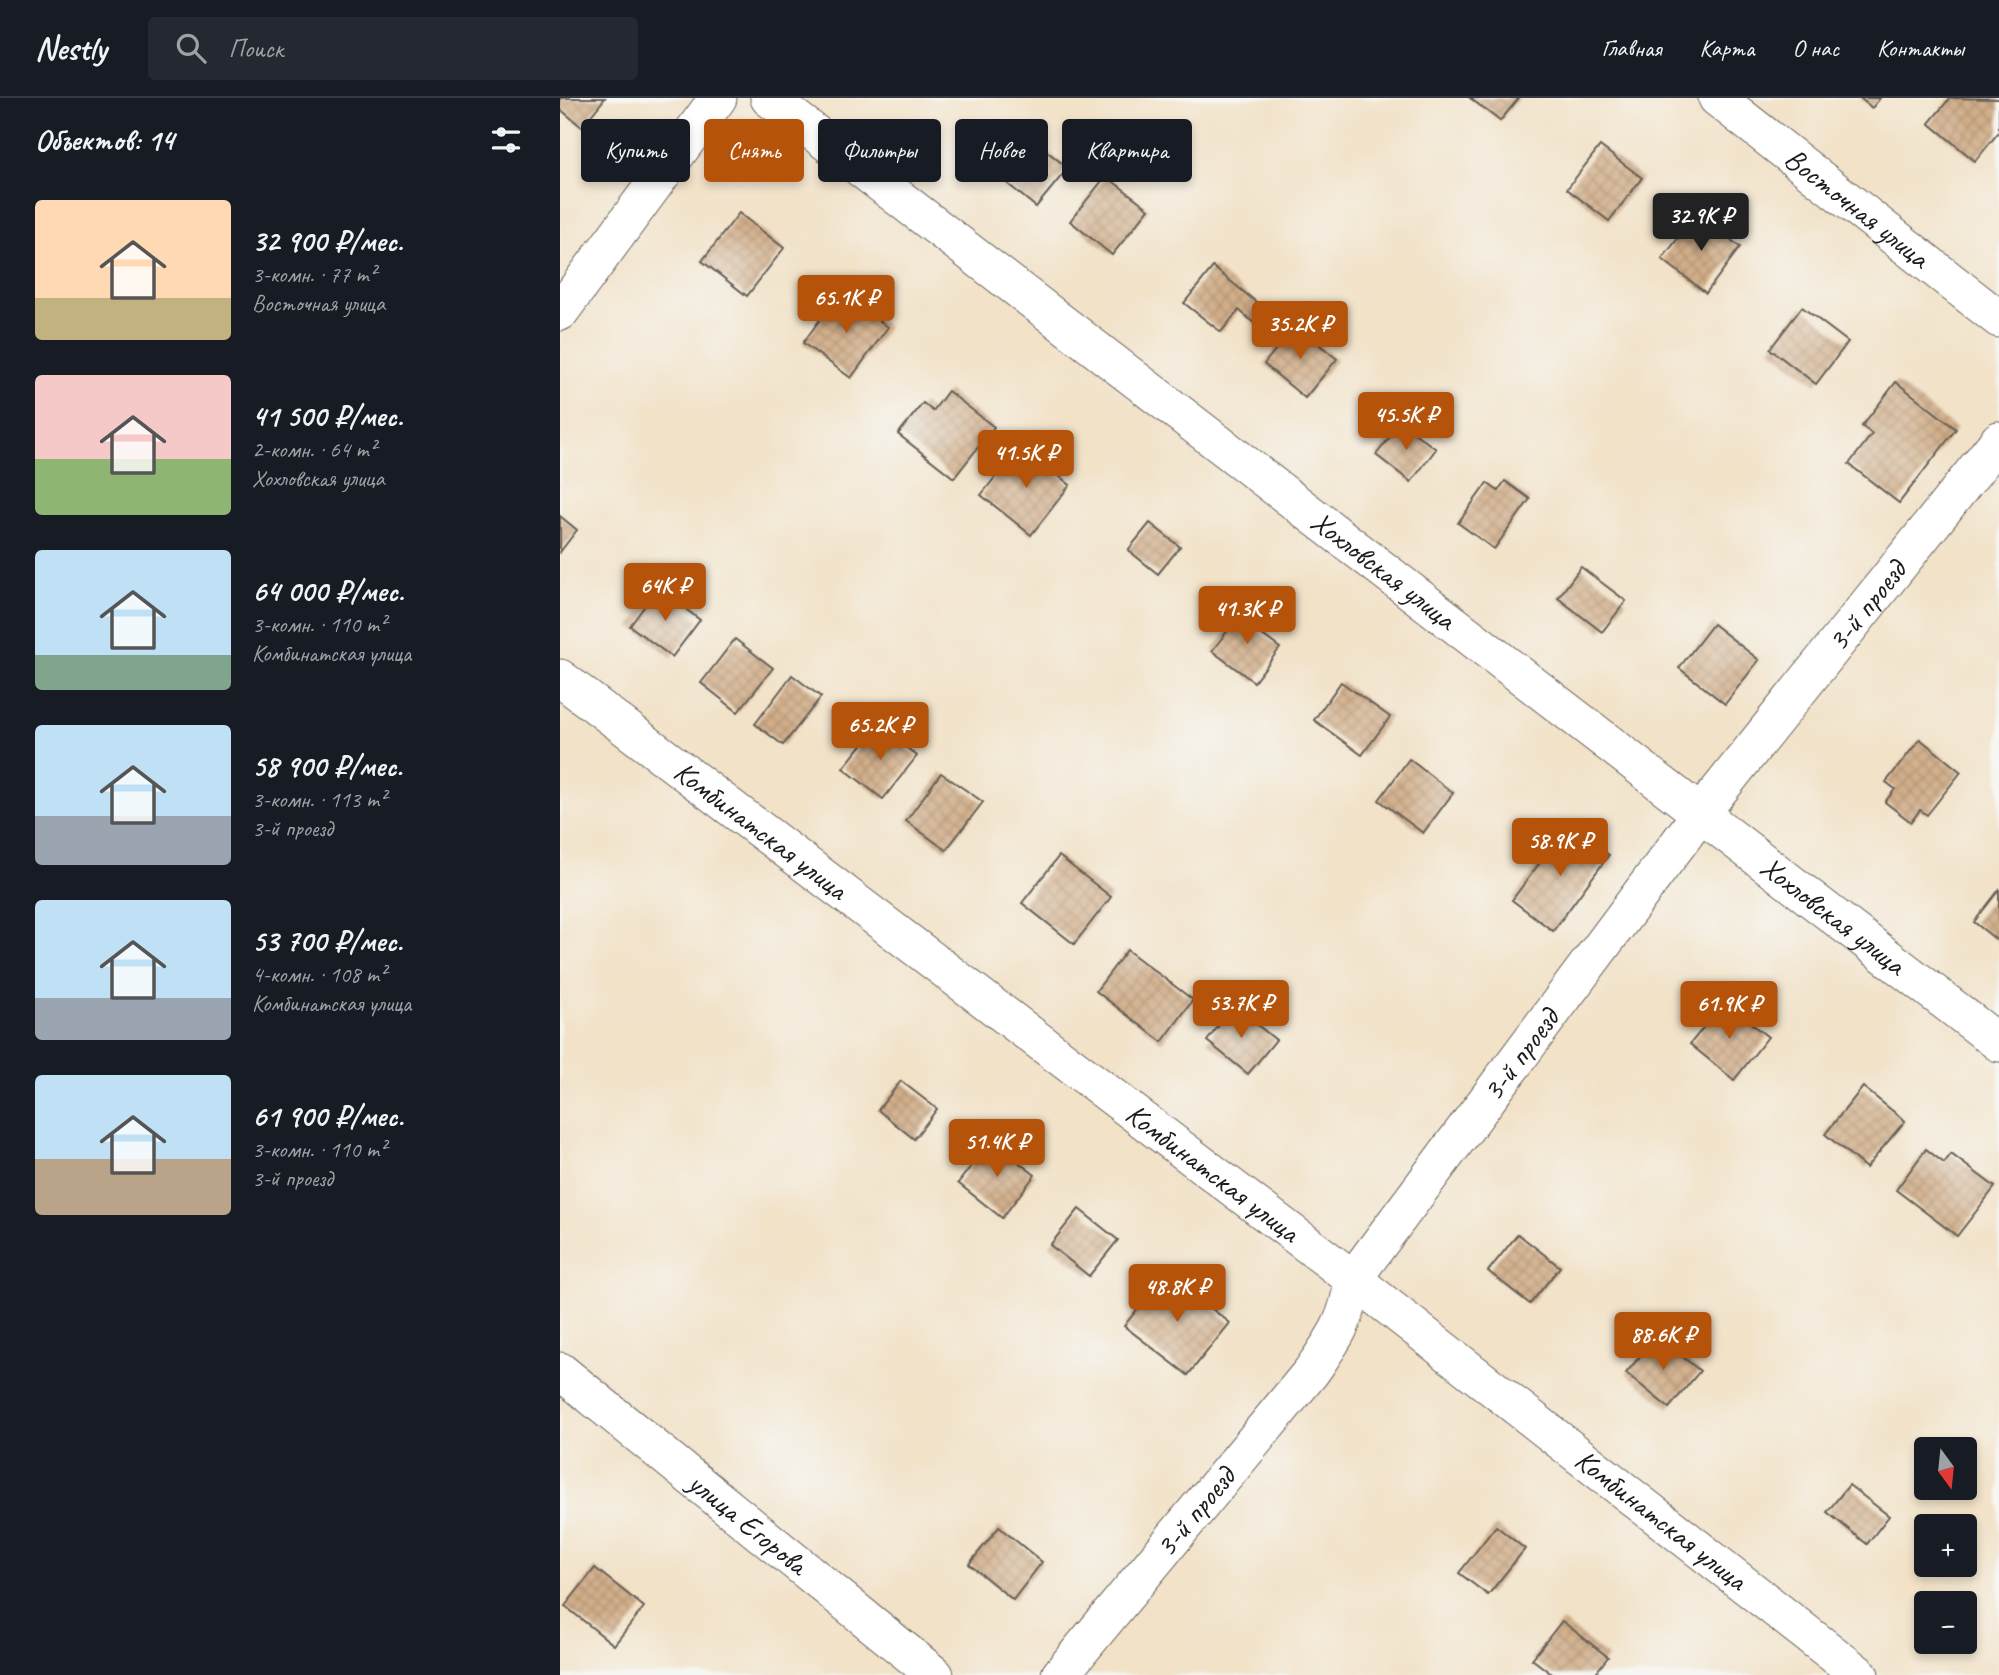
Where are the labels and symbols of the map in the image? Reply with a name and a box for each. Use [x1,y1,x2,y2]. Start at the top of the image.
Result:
street label: Восточная улица [1777,139,1939,277]
pin: 32.9K ₽ [1636,194,1766,253]
pin: 65.1K ₽ [781,275,911,335]
pin: 35.2K ₽ [1235,302,1365,361]
pin: 45.5K ₽ [1341,392,1471,452]
pin: 41.5K ₽ [961,430,1091,490]
street label: Хохловская улица [1303,502,1465,639]
street label: 3-й проезд [1819,551,1916,659]
pin: 64K ₽ [616,564,714,623]
pin: 41.3K ₽ [1182,587,1312,646]
pin: 65.2K ₽ [815,702,945,762]
street label: Комбинатская улица [667,752,857,909]
pin: 58.9K ₽ [1495,818,1625,878]
street label: Хохловская улица [1753,848,1915,984]
pin: 53.7K ₽ [1176,981,1306,1040]
pin: 61.9K ₽ [1664,982,1794,1041]
street label: 3-й проезд [1474,999,1569,1108]
street label: Комбинатская улица [1118,1095,1309,1252]
pin: 51.4K ₽ [932,1119,1062,1179]
pin: 48.8K ₽ [1112,1264,1242,1324]
pin: 88.6K ₽ [1598,1312,1728,1372]
north arrow [1914,1437,1978,1500]
street label: Комбинатская улица [1568,1441,1756,1600]
street label: 3-й проезд [1147,1457,1245,1564]
street label: улица Егорова [679,1462,817,1585]

